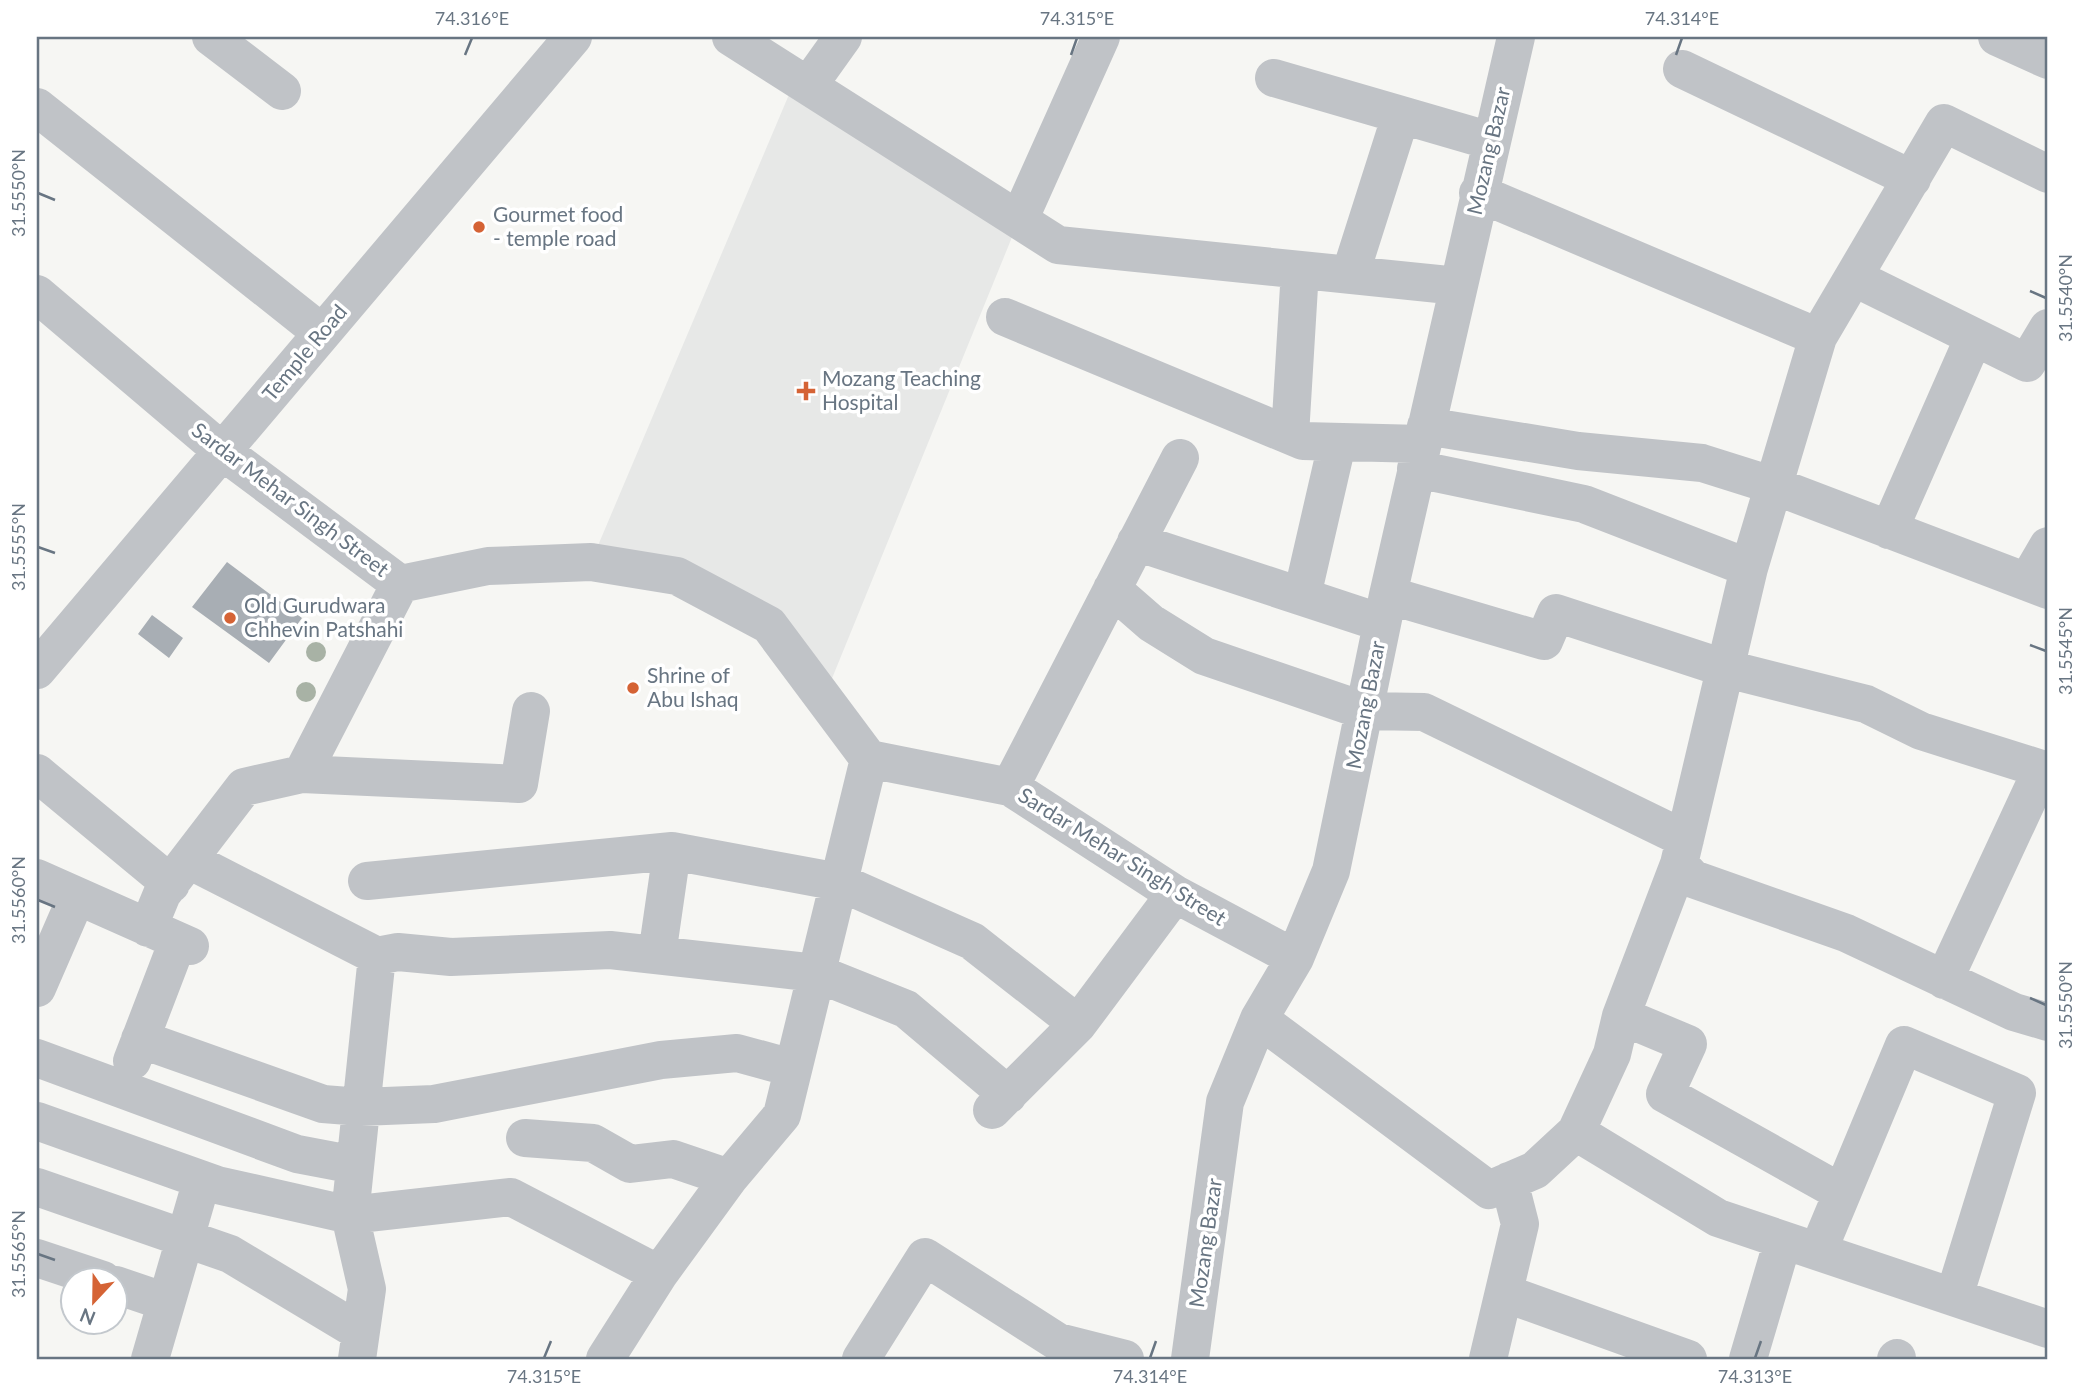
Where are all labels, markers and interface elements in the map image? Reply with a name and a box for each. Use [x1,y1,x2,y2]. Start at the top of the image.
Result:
text: 74.316°E [435,7,509,29]
text: 74.315°E [1040,7,1114,29]
text: 74.314°E [1645,7,1719,29]
street label: Mozang Bazar [1461,84,1514,217]
text: 31.5550°N [7,149,29,237]
place label: Gourmet food - temple road [493,201,623,250]
marker: Gourmet food - temple road [471,219,487,235]
text: 31.5540°N [2054,254,2076,342]
street label: Temple Road [256,299,351,405]
place label: Mozang Teaching Hospital [822,365,981,414]
marker: Mozang Teaching Hospital [796,381,816,401]
street label: Sardar Mehar Singh Street [188,417,395,581]
text: 31.5555°N [7,503,29,591]
place label: Old Gurudwara Chhevin Patshahi [244,592,403,641]
text: 31.5545°N [2054,607,2076,695]
marker: Old Gurudwara Chhevin Patshahi [222,610,238,626]
street label: Mozang Bazar [1340,638,1389,771]
place label: Shrine of Abu Ishaq [647,662,739,711]
marker: Shrine of Abu Ishaq [625,680,641,696]
street label: Sardar Mehar Singh Street [1014,782,1232,930]
text: 31.5560°N [7,856,29,944]
text: 31.5550°N [2054,961,2076,1049]
street label: Mozang Bazar [1183,1176,1226,1309]
text: 31.5565°N [7,1210,29,1298]
north arrow [60,1266,130,1336]
text: N [76,1304,99,1331]
text: 74.315°E [507,1365,581,1387]
text: 74.314°E [1113,1365,1187,1387]
text: 74.313°E [1718,1365,1792,1387]

